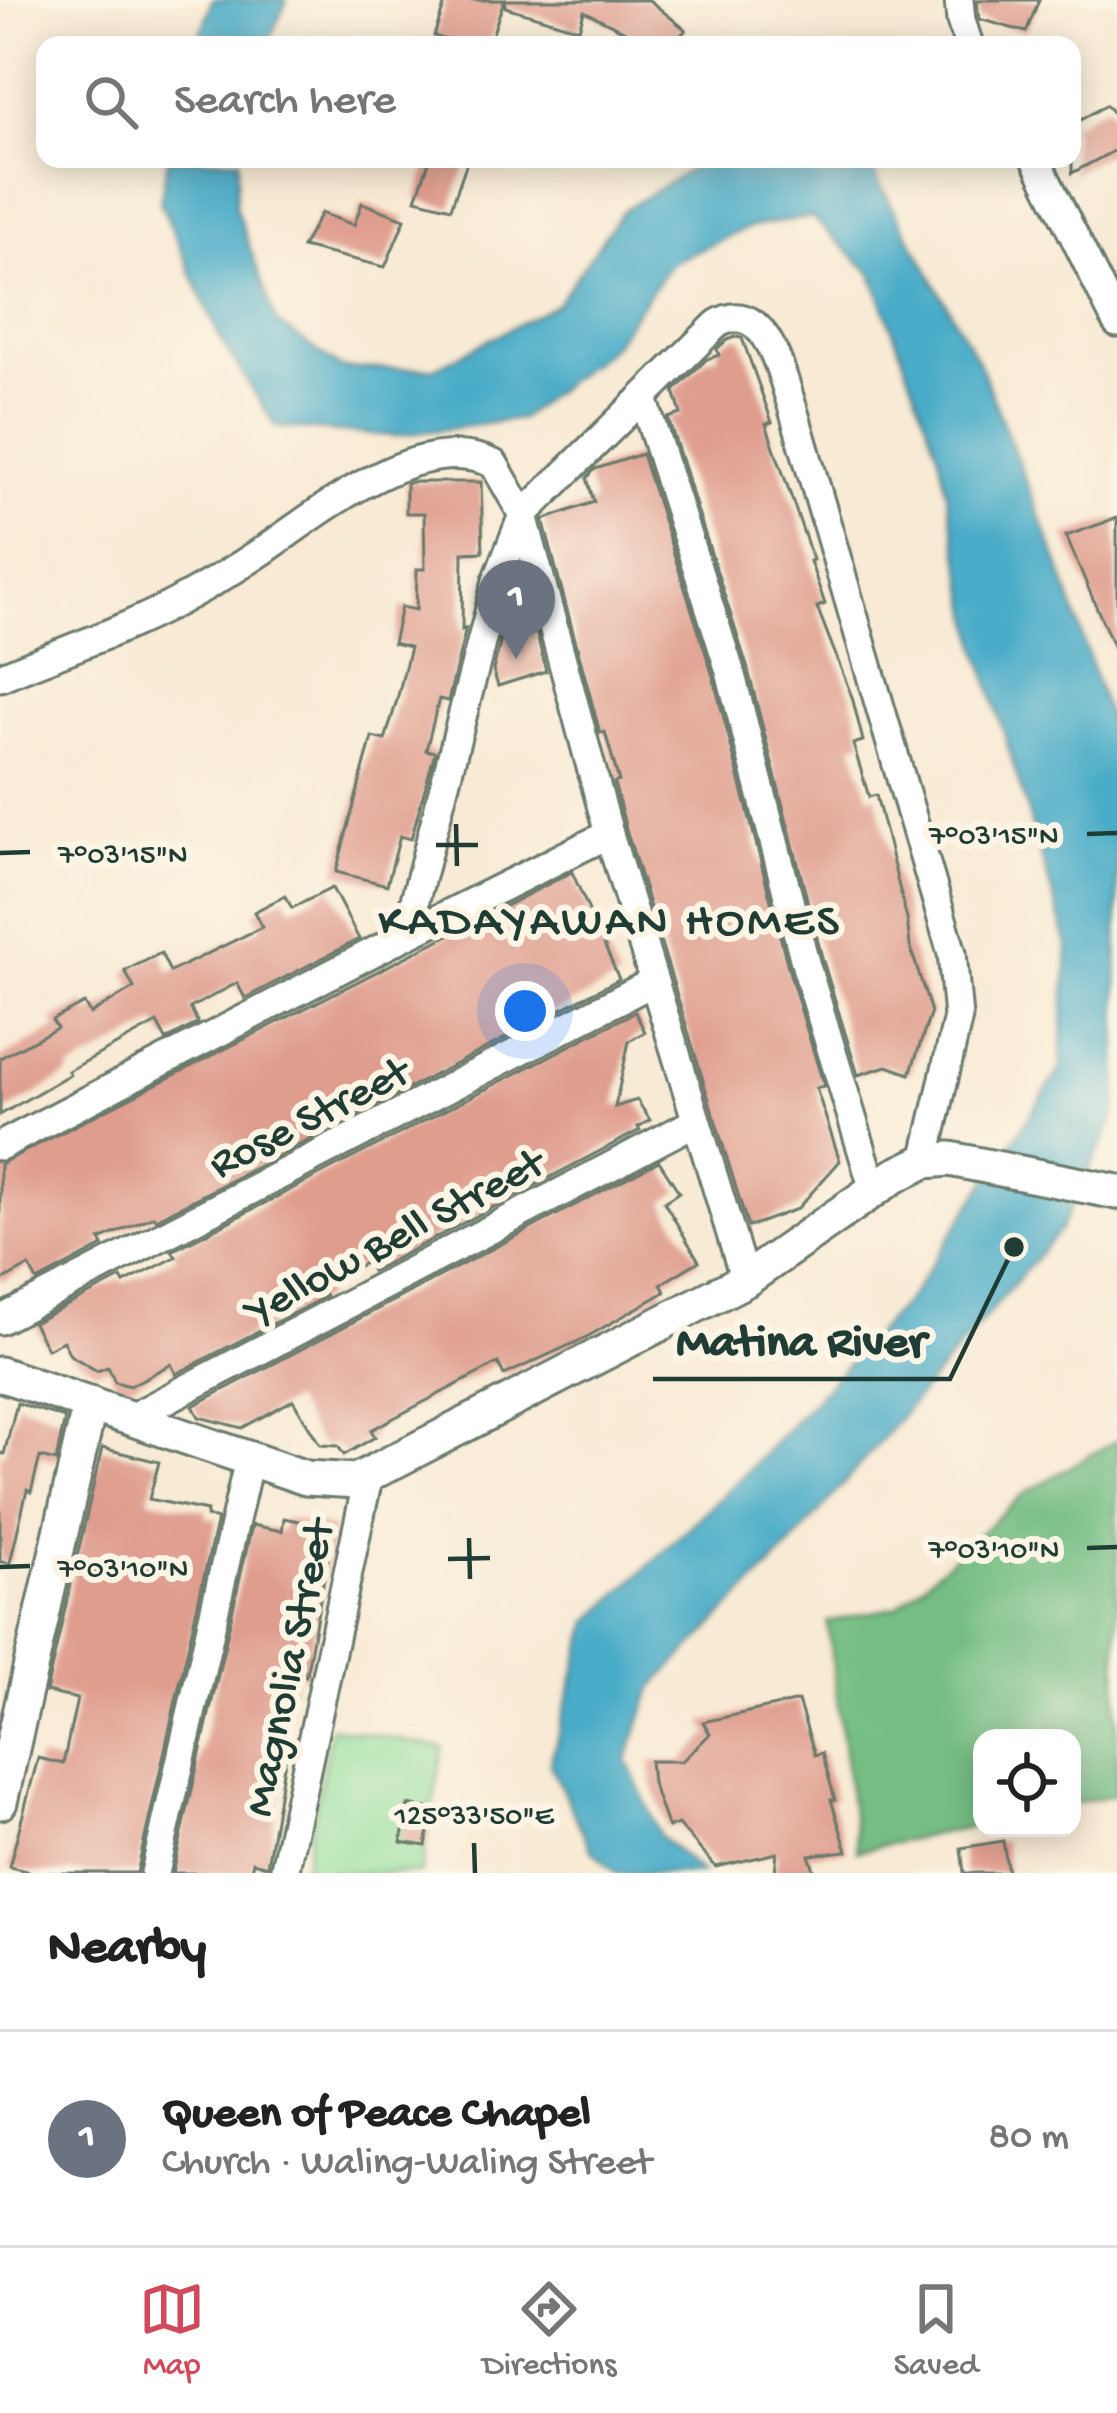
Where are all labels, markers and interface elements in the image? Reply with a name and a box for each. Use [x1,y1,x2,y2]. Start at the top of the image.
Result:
search box [36,36,1081,168]
icon: search [78,69,144,135]
text: Search here [174,76,396,129]
pin: 1 [477,560,555,659]
text: 7°03'15"N [928,821,1059,856]
text: 7°03'15"N [57,840,188,875]
district label: KADAYAWAN HOMES [378,896,842,953]
your location [495,981,555,1041]
street label: Rose Street [202,1046,423,1194]
street label: Yellow Bell Street [235,1137,558,1342]
callout: Matina River [653,1295,950,1379]
text: Matina River [676,1317,931,1374]
street label: Magnolia Street [235,1512,350,1822]
text: 7°03'10"N [928,1535,1059,1570]
text: 7°03'10"N [57,1554,188,1589]
map controls [973,1729,1081,1837]
button: locate [973,1729,1081,1837]
text: 125°33'50"E [394,1801,555,1836]
text: Nearby [48,1921,206,1981]
text: Queen of Peace Chapel [162,2089,591,2142]
text: 1 [79,2116,95,2162]
text: 80 m [989,2116,1069,2162]
text: Church · Waling-Waling Street [162,2142,652,2188]
tab: Map [139,2276,205,2386]
tab: Directions [482,2276,616,2386]
tab: Saved [894,2276,978,2386]

